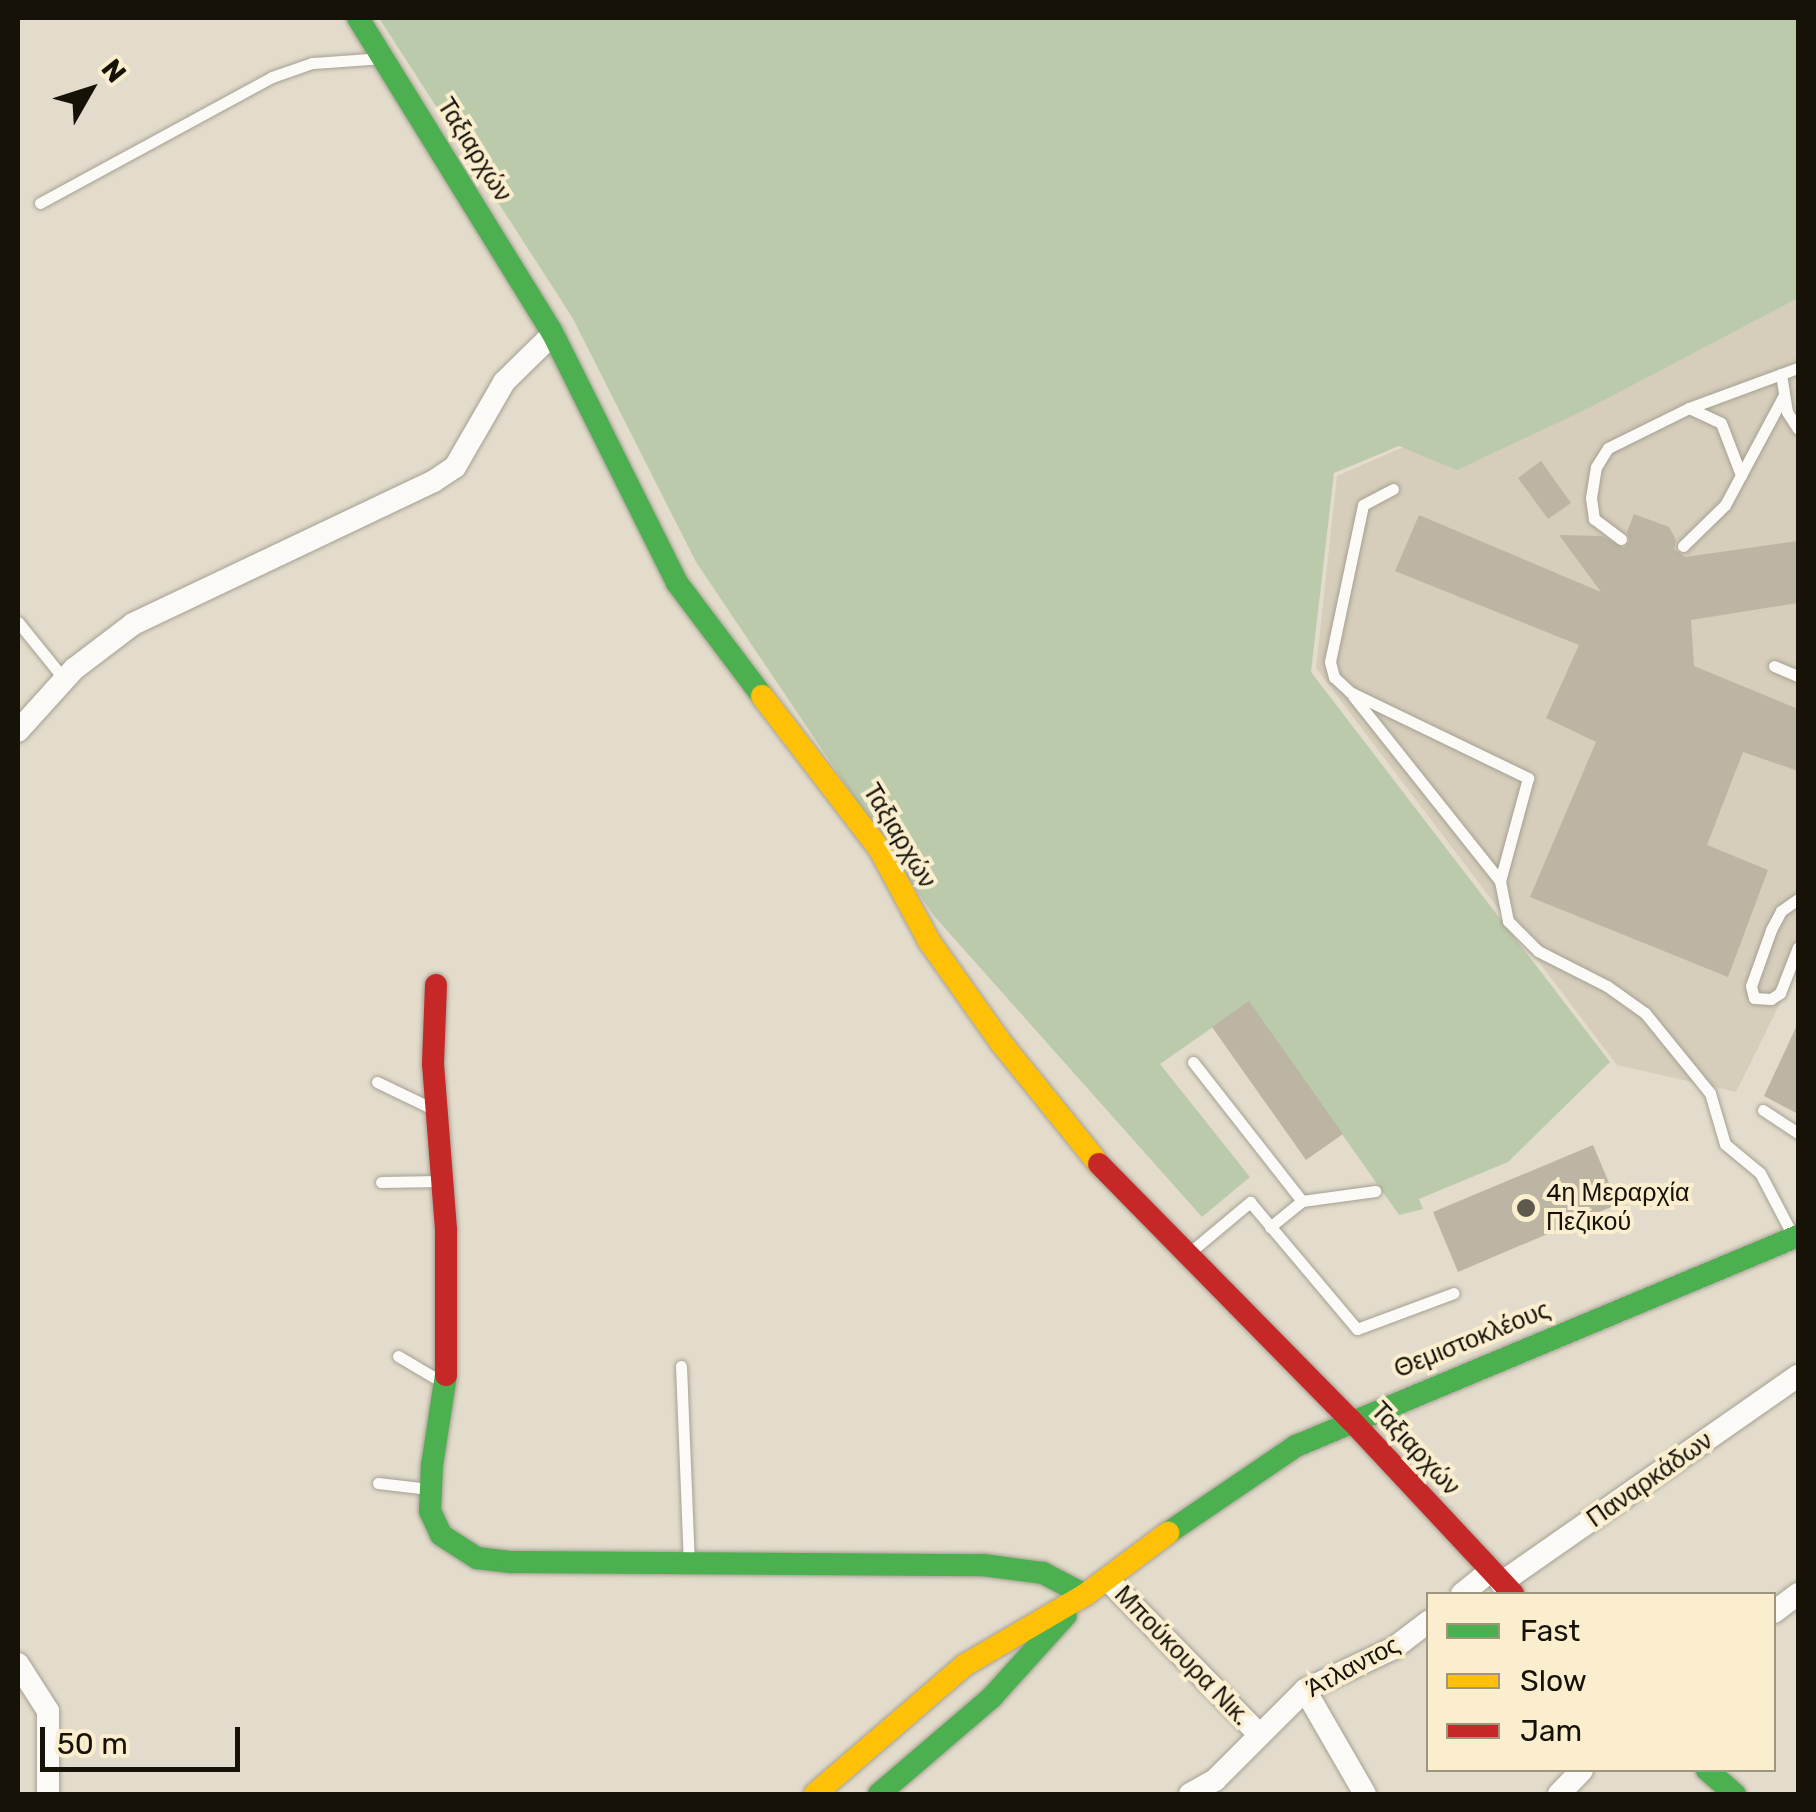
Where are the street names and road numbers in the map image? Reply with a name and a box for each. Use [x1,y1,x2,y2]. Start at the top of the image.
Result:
street label: Ταξιαρχών [430,92,518,208]
street label: Ταξιαρχών [856,778,942,894]
street label: Θεμιστοκλέους [1390,1295,1554,1385]
street label: Ταξιαρχών [1364,1396,1466,1502]
street label: Παναρκάδων [1581,1426,1719,1534]
street label: Μπούκουρα Νικ. [1108,1580,1256,1732]
street label: Άτλαντος [1301,1630,1405,1704]

